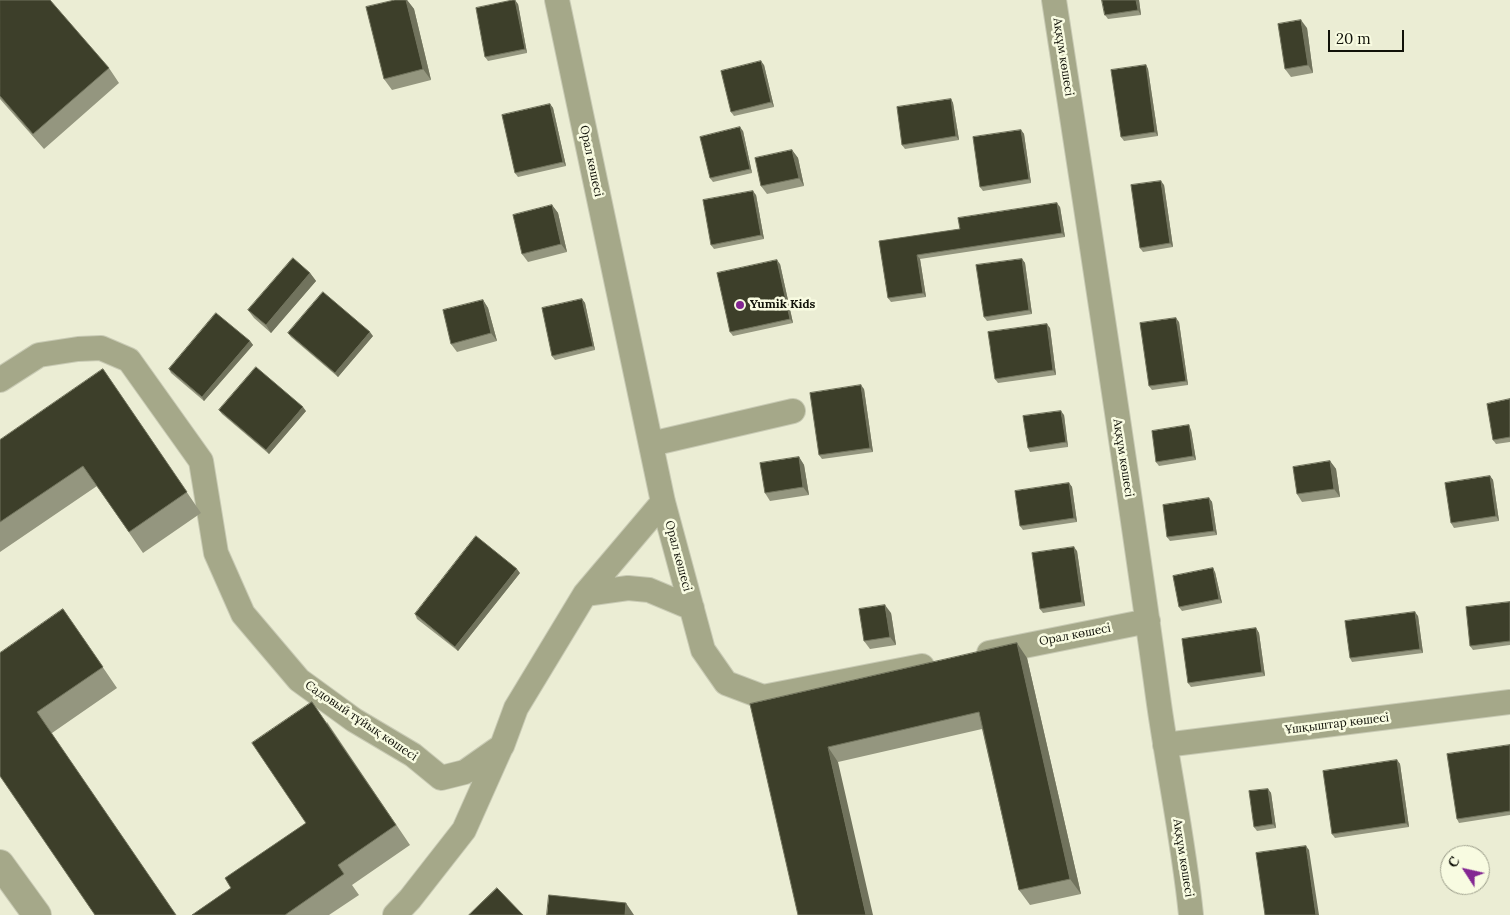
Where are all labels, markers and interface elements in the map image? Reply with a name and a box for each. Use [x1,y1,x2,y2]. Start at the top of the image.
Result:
street label: Аққұм көшесі [1050,17,1076,97]
scale bar [1330,20,1406,52]
text: 20 m [1336,29,1371,48]
street label: Орал көшесі [576,124,606,198]
place label: Yumik Kids [750,298,815,312]
marker: Yumik Kids [734,299,746,311]
street label: Аққұм көшесі [1110,418,1136,498]
street label: Орал көшесі [662,519,694,593]
street label: Орал көшесі [1038,621,1112,649]
street label: Садовый тұйық көшесі [302,678,420,764]
street label: Ұшқыштар көшесі [1284,710,1390,738]
street label: Аққұм көшесі [1170,818,1196,898]
north arrow [1440,845,1490,895]
text: С [1443,853,1464,871]

